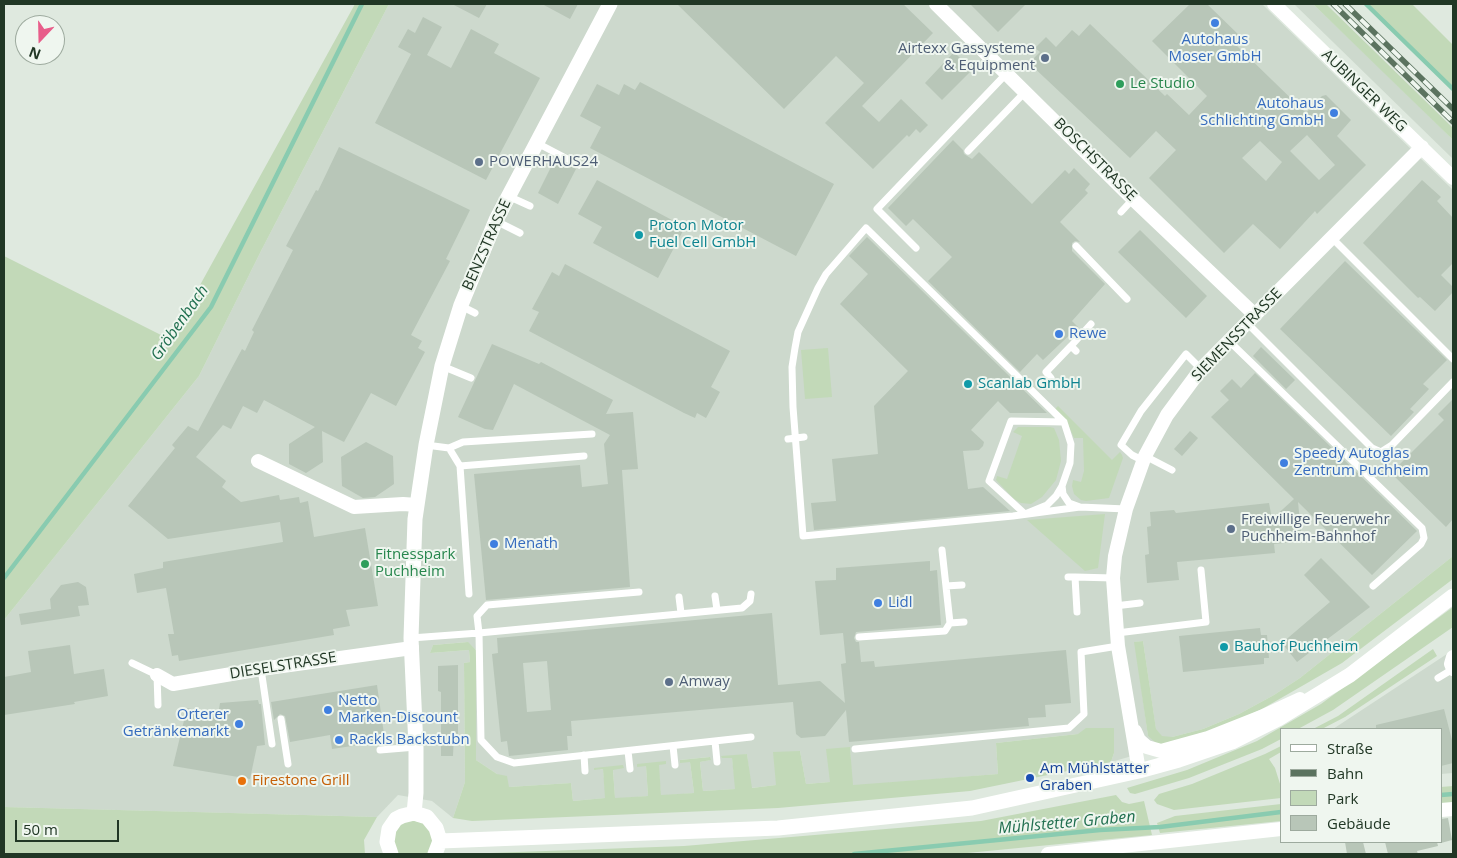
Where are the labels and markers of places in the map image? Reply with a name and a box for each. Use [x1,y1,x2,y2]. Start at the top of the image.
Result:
marker: Autohaus Moser GmbH [1209,17,1221,29]
place label: Autohaus Moser GmbH [1168,31,1262,66]
place label: Airtexx Gassysteme & Equipment [898,40,1035,75]
marker: Airtexx Gassysteme & Equipment [1039,52,1051,64]
place label: Le Studio [1130,75,1195,93]
marker: Le Studio [1114,78,1126,90]
place label: Autohaus Schlichting GmbH [1200,95,1324,130]
marker: Autohaus Schlichting GmbH [1328,107,1340,119]
place label: POWERHAUS24 [489,153,598,171]
marker: POWERHAUS24 [473,156,485,168]
place label: Proton Motor Fuel Cell GmbH [649,217,756,252]
marker: Proton Motor Fuel Cell GmbH [633,229,645,241]
place label: Rewe [1069,325,1107,343]
marker: Rewe [1053,328,1065,340]
place label: Scanlab GmbH [978,375,1081,393]
marker: Scanlab GmbH [962,378,974,390]
place label: Speedy Autoglas Zentrum Puchheim [1294,445,1429,480]
marker: Speedy Autoglas Zentrum Puchheim [1278,457,1290,469]
place label: Freiwillige Feuerwehr Puchheim-Bahnhof [1241,511,1390,546]
marker: Freiwillige Feuerwehr Puchheim-Bahnhof [1225,523,1237,535]
place label: Menath [504,535,558,553]
marker: Menath [488,538,500,550]
place label: Fitnesspark Puchheim [375,546,455,581]
marker: Fitnesspark Puchheim [359,558,371,570]
place label: Lidl [888,594,913,612]
marker: Lidl [872,597,884,609]
place label: Bauhof Puchheim [1234,638,1358,656]
marker: Bauhof Puchheim [1218,641,1230,653]
place label: Amway [679,673,730,691]
marker: Amway [663,676,675,688]
place label: Netto Marken-Discount [338,692,458,727]
marker: Netto Marken-Discount [322,704,334,716]
place label: Orterer Getränkemarkt [123,706,229,741]
marker: Orterer Getränkemarkt [233,718,245,730]
place label: Rackls Backstubn [349,731,470,749]
marker: Rackls Backstubn [333,734,345,746]
place label: Am Mühlstätter Graben [1040,760,1149,795]
place label: Firestone Grill [252,772,350,790]
marker: Am Mühlstätter Graben [1024,772,1036,784]
marker: Firestone Grill [236,775,248,787]

